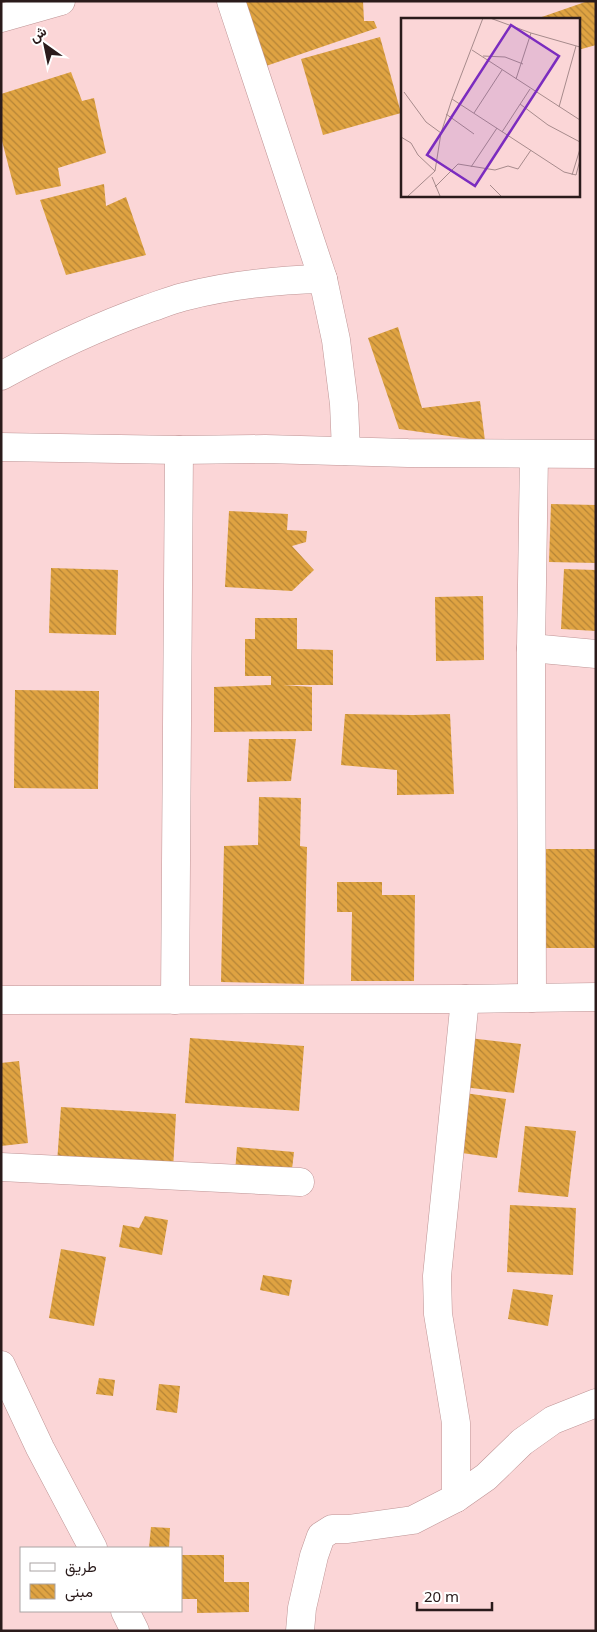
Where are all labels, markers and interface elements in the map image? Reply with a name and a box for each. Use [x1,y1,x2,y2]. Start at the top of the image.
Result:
inset map [401,18,580,196]
north arrow [20,20,70,70]
text: ش [25,21,50,46]
legend [20,1547,182,1612]
text: طريق [65,1556,97,1577]
scale bar [417,1580,492,1612]
text: مبنى [65,1581,93,1602]
text: 20 m [424,1586,459,1606]

